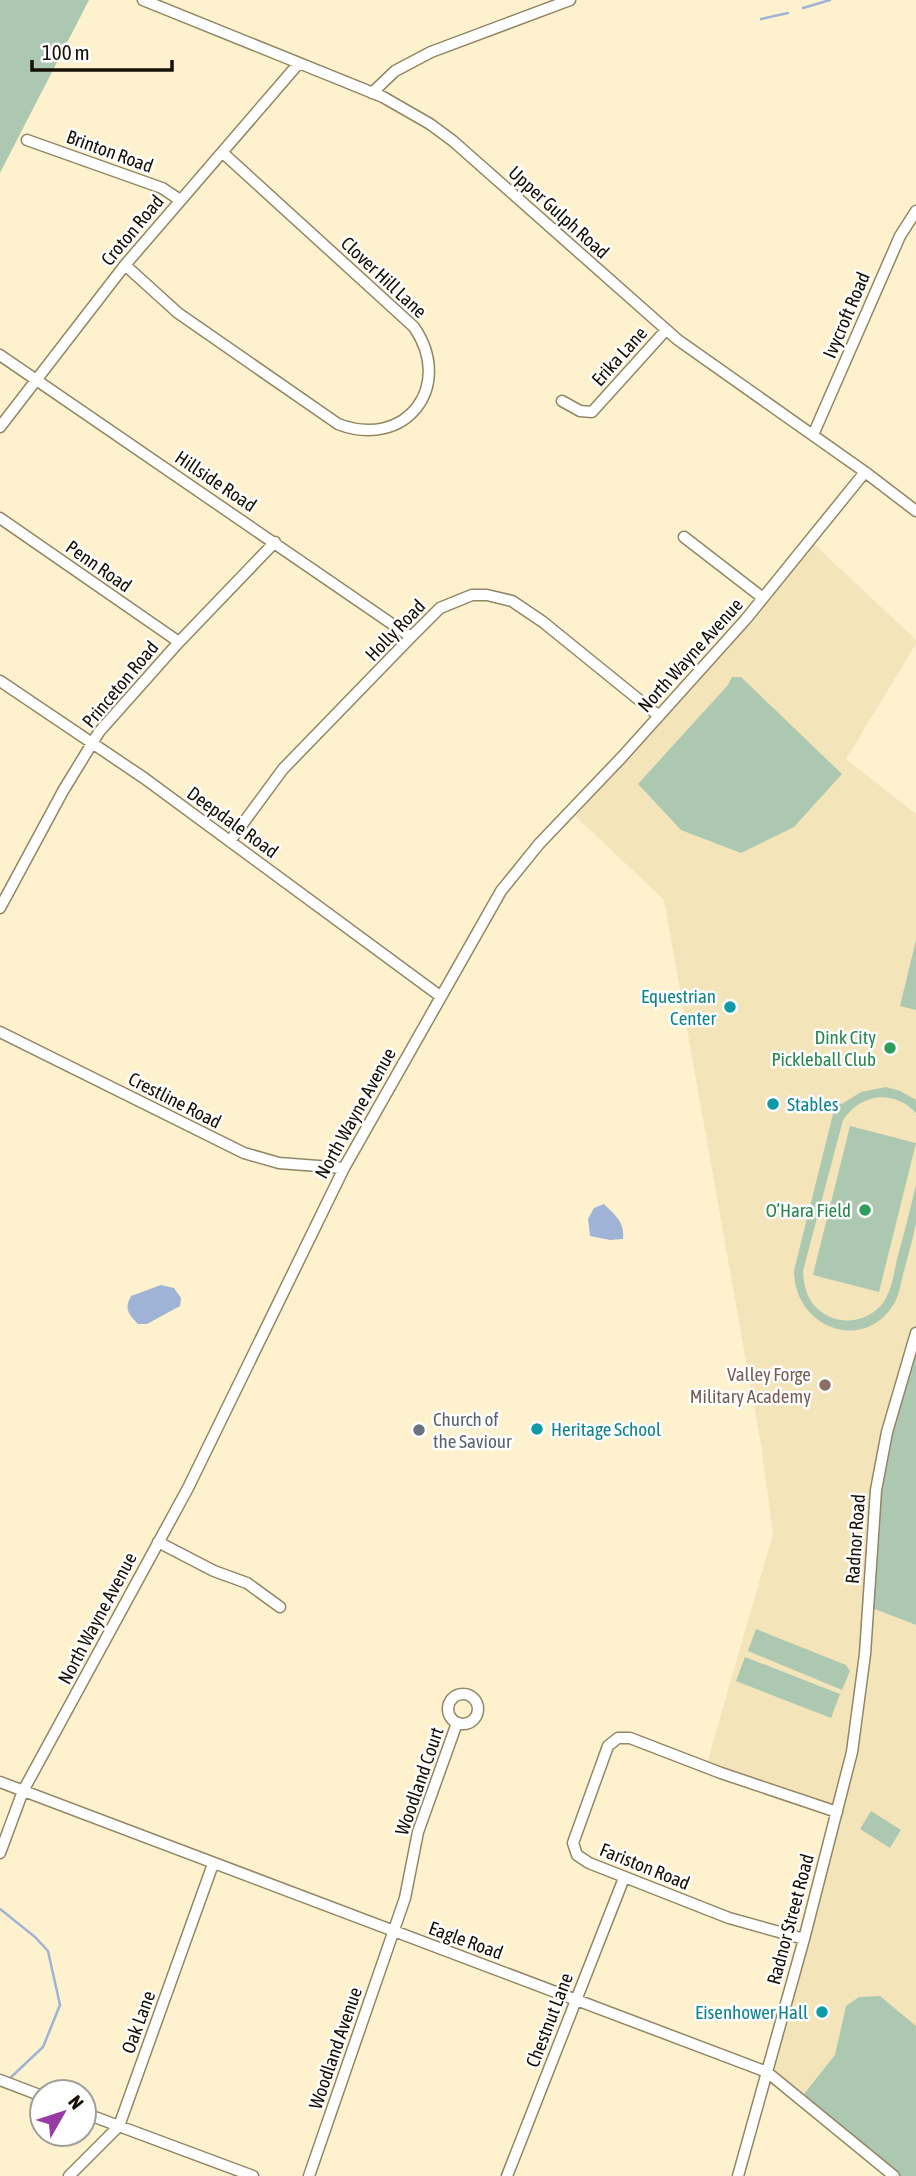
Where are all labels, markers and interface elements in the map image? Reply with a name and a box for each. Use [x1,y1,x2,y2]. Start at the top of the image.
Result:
scale bar [32,28,172,72]
text: 100 m [42,40,90,64]
street label: Brinton Road [64,125,156,177]
street label: Upper Gulph Road [504,161,614,263]
street label: Croton Road [96,190,168,270]
street label: Clover Hill Lane [337,232,431,322]
street label: Ivycroft Road [818,269,874,361]
street label: Erika Lane [587,322,651,390]
street label: Hillside Road [171,446,261,516]
street label: Penn Road [62,535,136,597]
street label: North Wayne Avenue [633,593,747,717]
street label: Holly Road [360,595,430,665]
street label: Princeton Road [77,636,163,732]
street label: Deepdale Road [183,782,283,862]
place label: Equestrian Center [641,985,716,1029]
marker: Equestrian Center [722,999,738,1015]
place label: Dink City Pickleball Club [772,1026,876,1070]
marker: Dink City Pickleball Club [882,1040,898,1056]
street label: North Wayne Avenue [310,1044,400,1182]
street label: Crestline Road [125,1067,225,1133]
place label: Stables [787,1093,839,1115]
marker: Stables [765,1096,781,1112]
place label: O’Hara Field [766,1199,851,1221]
marker: O’Hara Field [857,1202,873,1218]
place label: Valley Forge Military Academy [690,1363,811,1407]
marker: Valley Forge Military Academy [817,1377,833,1393]
place label: Church of the Saviour [433,1408,512,1452]
place label: Heritage School [551,1418,661,1440]
marker: Heritage School [529,1421,545,1437]
marker: Church of the Saviour [411,1422,427,1438]
street label: Radnor Road [841,1493,869,1585]
street label: North Wayne Avenue [53,1548,141,1688]
street label: Woodland Court [390,1724,448,1838]
street label: Fariston Road [597,1838,693,1894]
street label: Radnor Street Road [762,1851,818,1987]
street label: Eagle Road [426,1916,506,1964]
street label: Chestnut Lane [521,1970,577,2070]
street label: Woodland Avenue [304,1984,366,2112]
street label: Oak Lane [117,1988,159,2056]
place label: Eisenhower Hall [695,2001,808,2023]
marker: Eisenhower Hall [814,2004,830,2020]
north arrow [28,2078,98,2148]
text: N [64,2091,88,2114]

